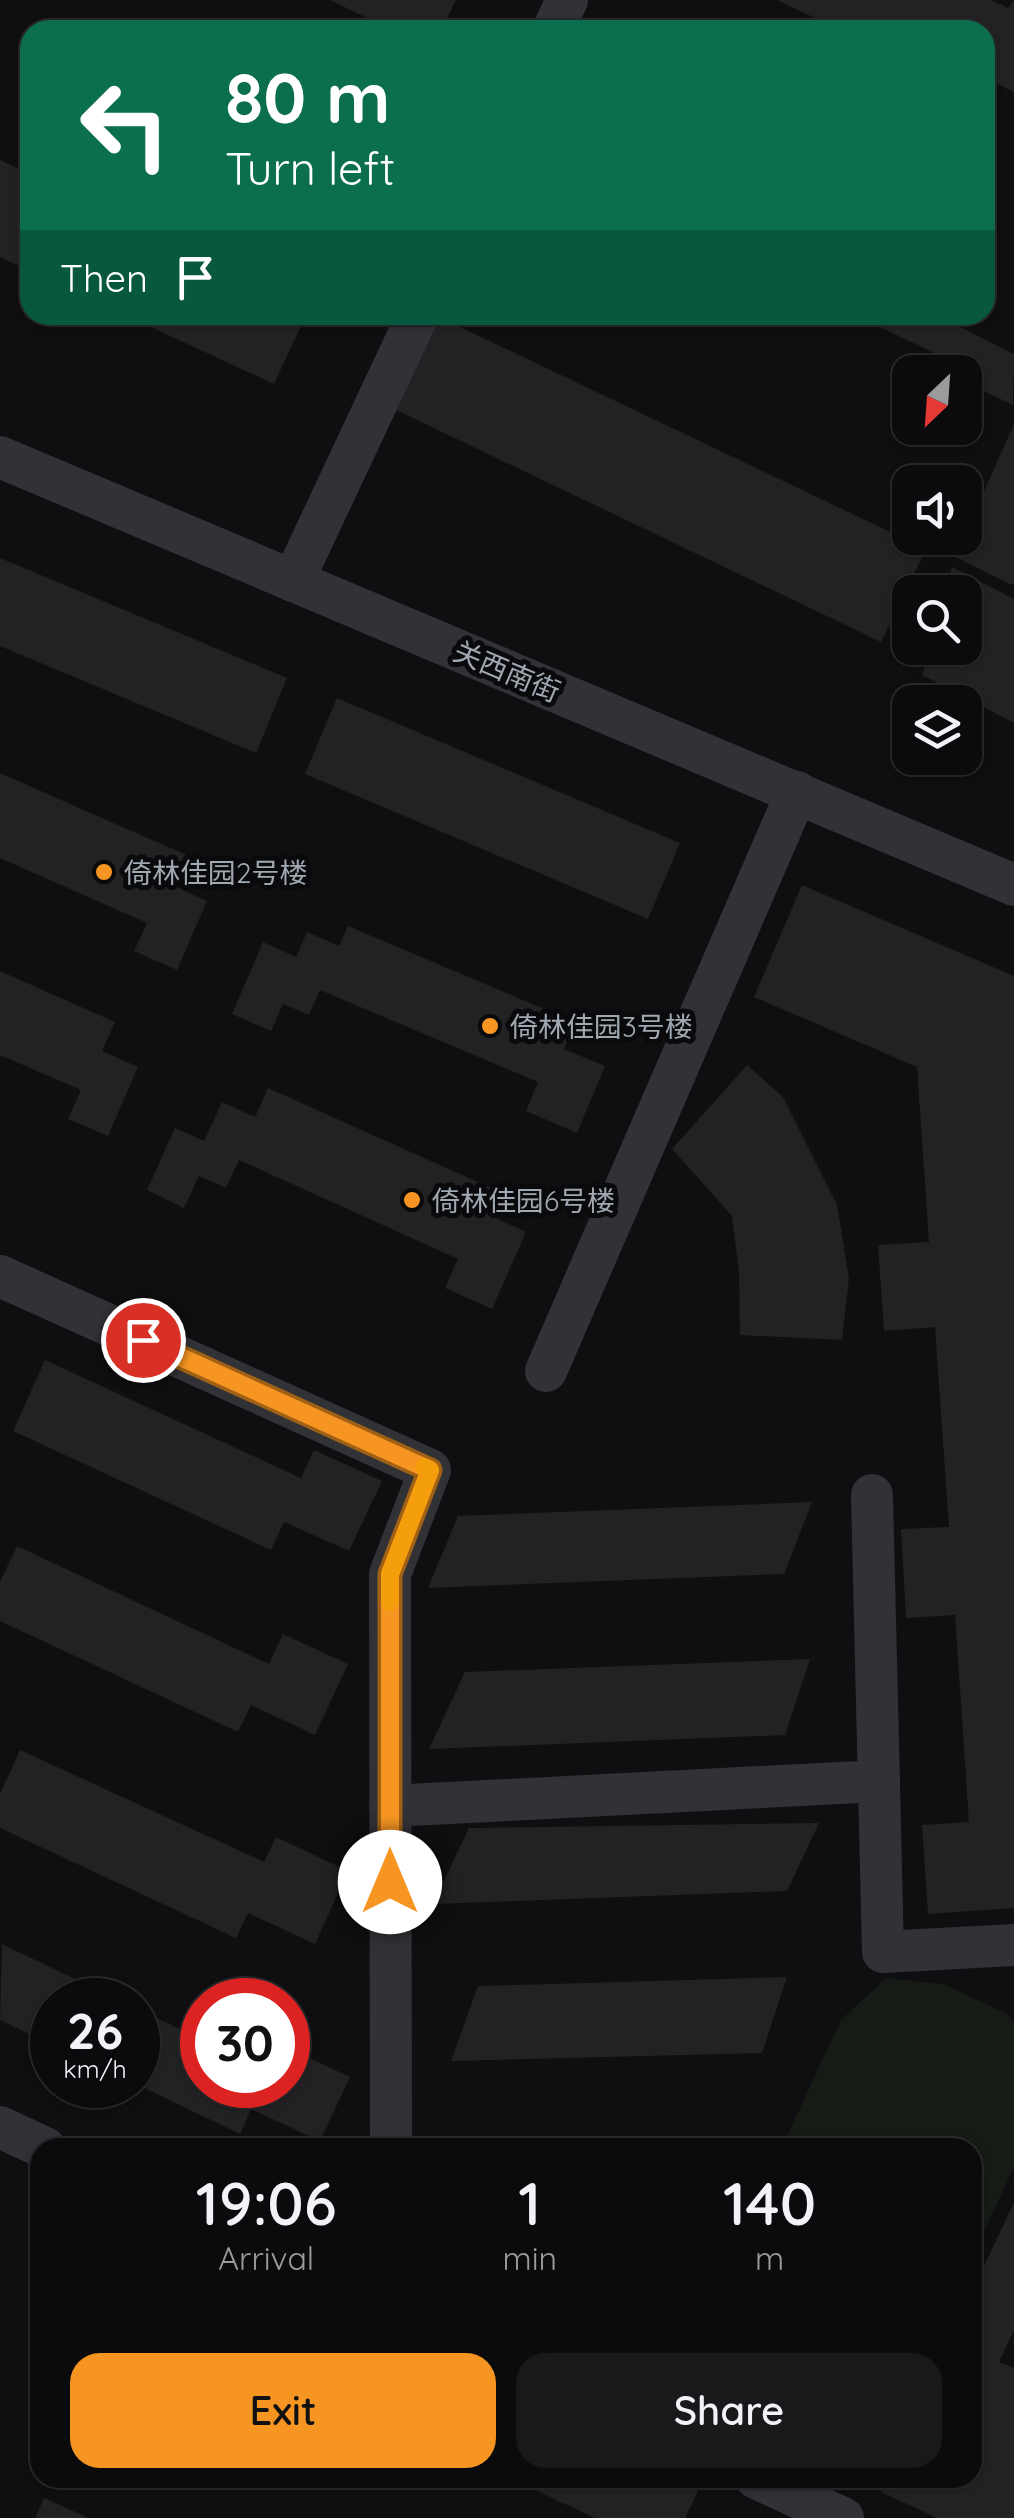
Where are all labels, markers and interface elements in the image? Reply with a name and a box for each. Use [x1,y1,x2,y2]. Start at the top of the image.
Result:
text: 80 m [225,53,390,141]
icon: left [60,60,190,190]
text: Turn left [225,140,395,196]
icon: arrive [168,250,223,305]
text: Then [60,254,148,302]
north arrow [892,355,982,445]
map controls [892,355,982,775]
button: sound [892,465,982,555]
button: search [892,575,982,665]
street label: 关西南街 [449,633,565,709]
button: layers [892,685,982,775]
place label: 倚林佳园2号楼 [124,855,308,890]
marker: 倚林佳园2号楼 [93,861,115,883]
place label: 倚林佳园3号楼 [510,1009,693,1044]
marker: 倚林佳园3号楼 [479,1015,501,1037]
place label: 倚林佳园6号楼 [432,1183,615,1218]
marker: 倚林佳园6号楼 [401,1189,423,1211]
pin [101,1298,186,1383]
icon: arrive [116,1313,171,1368]
position arrow [338,1830,442,1934]
speed limit sign: 30 [180,1978,310,2108]
text: 26 [67,1999,123,2062]
text: km/h [63,2053,127,2084]
text: 19:06 [196,2165,337,2240]
text: 1 [518,2165,541,2240]
text: 140 [723,2165,816,2240]
text: Arrival [218,2238,314,2278]
text: min [503,2238,557,2278]
text: m [755,2238,784,2278]
button: Exit [70,2353,496,2468]
button: Share [516,2353,942,2468]

